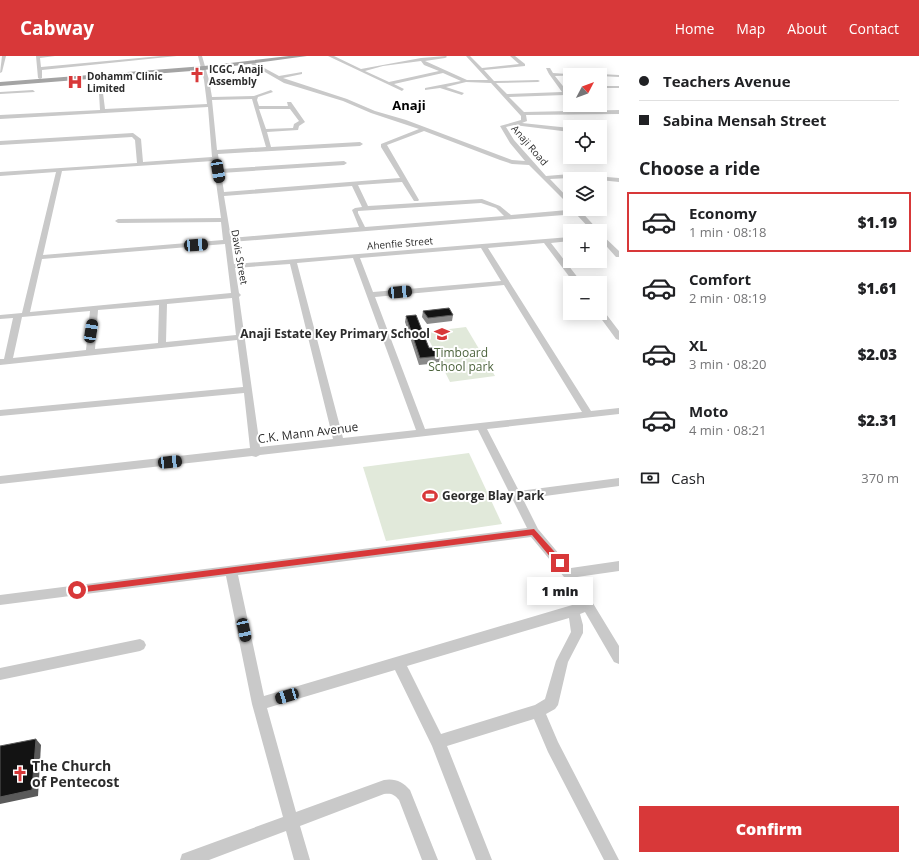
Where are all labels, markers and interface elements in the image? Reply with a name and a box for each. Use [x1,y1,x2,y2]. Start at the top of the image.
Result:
text: Cabway [20,15,94,41]
text: Home [675,19,714,38]
text: Map [736,19,765,38]
text: About [787,19,827,38]
text: Contact [849,19,899,38]
place label: ICGC, Anaji Assembly [209,62,263,88]
church icon: ICGC, Anaji Assembly [188,66,206,84]
north arrow [563,68,607,112]
map controls [563,68,607,320]
place label: Dohamm Clinic Limited [87,69,163,95]
text: Teachers Avenue [663,71,791,91]
hospital icon: Dohamm Clinic Limited [66,73,84,91]
district label: Anaji [392,96,426,114]
text: Sabina Mensah Street [663,110,826,130]
button: locate [563,120,607,164]
street label: Anaji Road [508,122,552,168]
text: Choose a ride [639,156,760,180]
car [210,158,226,184]
button: layers [563,172,607,216]
text: Economy [689,203,757,223]
icon: car [641,204,677,240]
text: $1.19 [858,212,897,232]
text: 1 min · 08:18 [689,223,766,241]
button: + [563,224,607,268]
street label: Davis Street [228,228,252,286]
street label: Ahenfie Street [366,233,434,253]
car [184,238,208,252]
text: Comfort [689,269,751,289]
icon: car [641,270,677,306]
button: − [563,276,607,320]
text: $1.61 [858,278,897,298]
car [388,285,412,299]
text: 2 min · 08:19 [689,289,766,307]
car [83,318,99,344]
place label: Anaji Estate Key Primary School [240,325,430,342]
school or university icon: Anaji Estate Key Primary School [433,325,451,343]
text: XL [689,335,707,355]
icon: car [641,336,677,372]
park label: Timboard School park [428,344,494,375]
text: $2.03 [858,344,897,364]
text: 3 min · 08:20 [689,355,766,373]
text: Moto [689,401,728,421]
icon: car [641,402,677,438]
text: $2.31 [858,410,897,430]
street label: C.K. Mann Avenue [257,418,360,447]
text: 4 min · 08:21 [689,421,766,439]
car [157,455,183,469]
icon: cash [639,467,661,489]
text: Cash [671,468,705,488]
text: 370 m [861,469,899,487]
sports icon: George Blay Park [421,487,439,505]
place label: George Blay Park [442,487,545,504]
route end [551,554,569,572]
callout: 1 min [527,577,593,605]
route start [68,581,86,599]
text: 1 min [542,582,578,600]
car [236,617,252,643]
car [274,687,300,705]
place label: The Church of Pentecost [32,756,119,791]
church icon: The Church of Pentecost [11,765,29,783]
button: Confirm [639,806,899,852]

